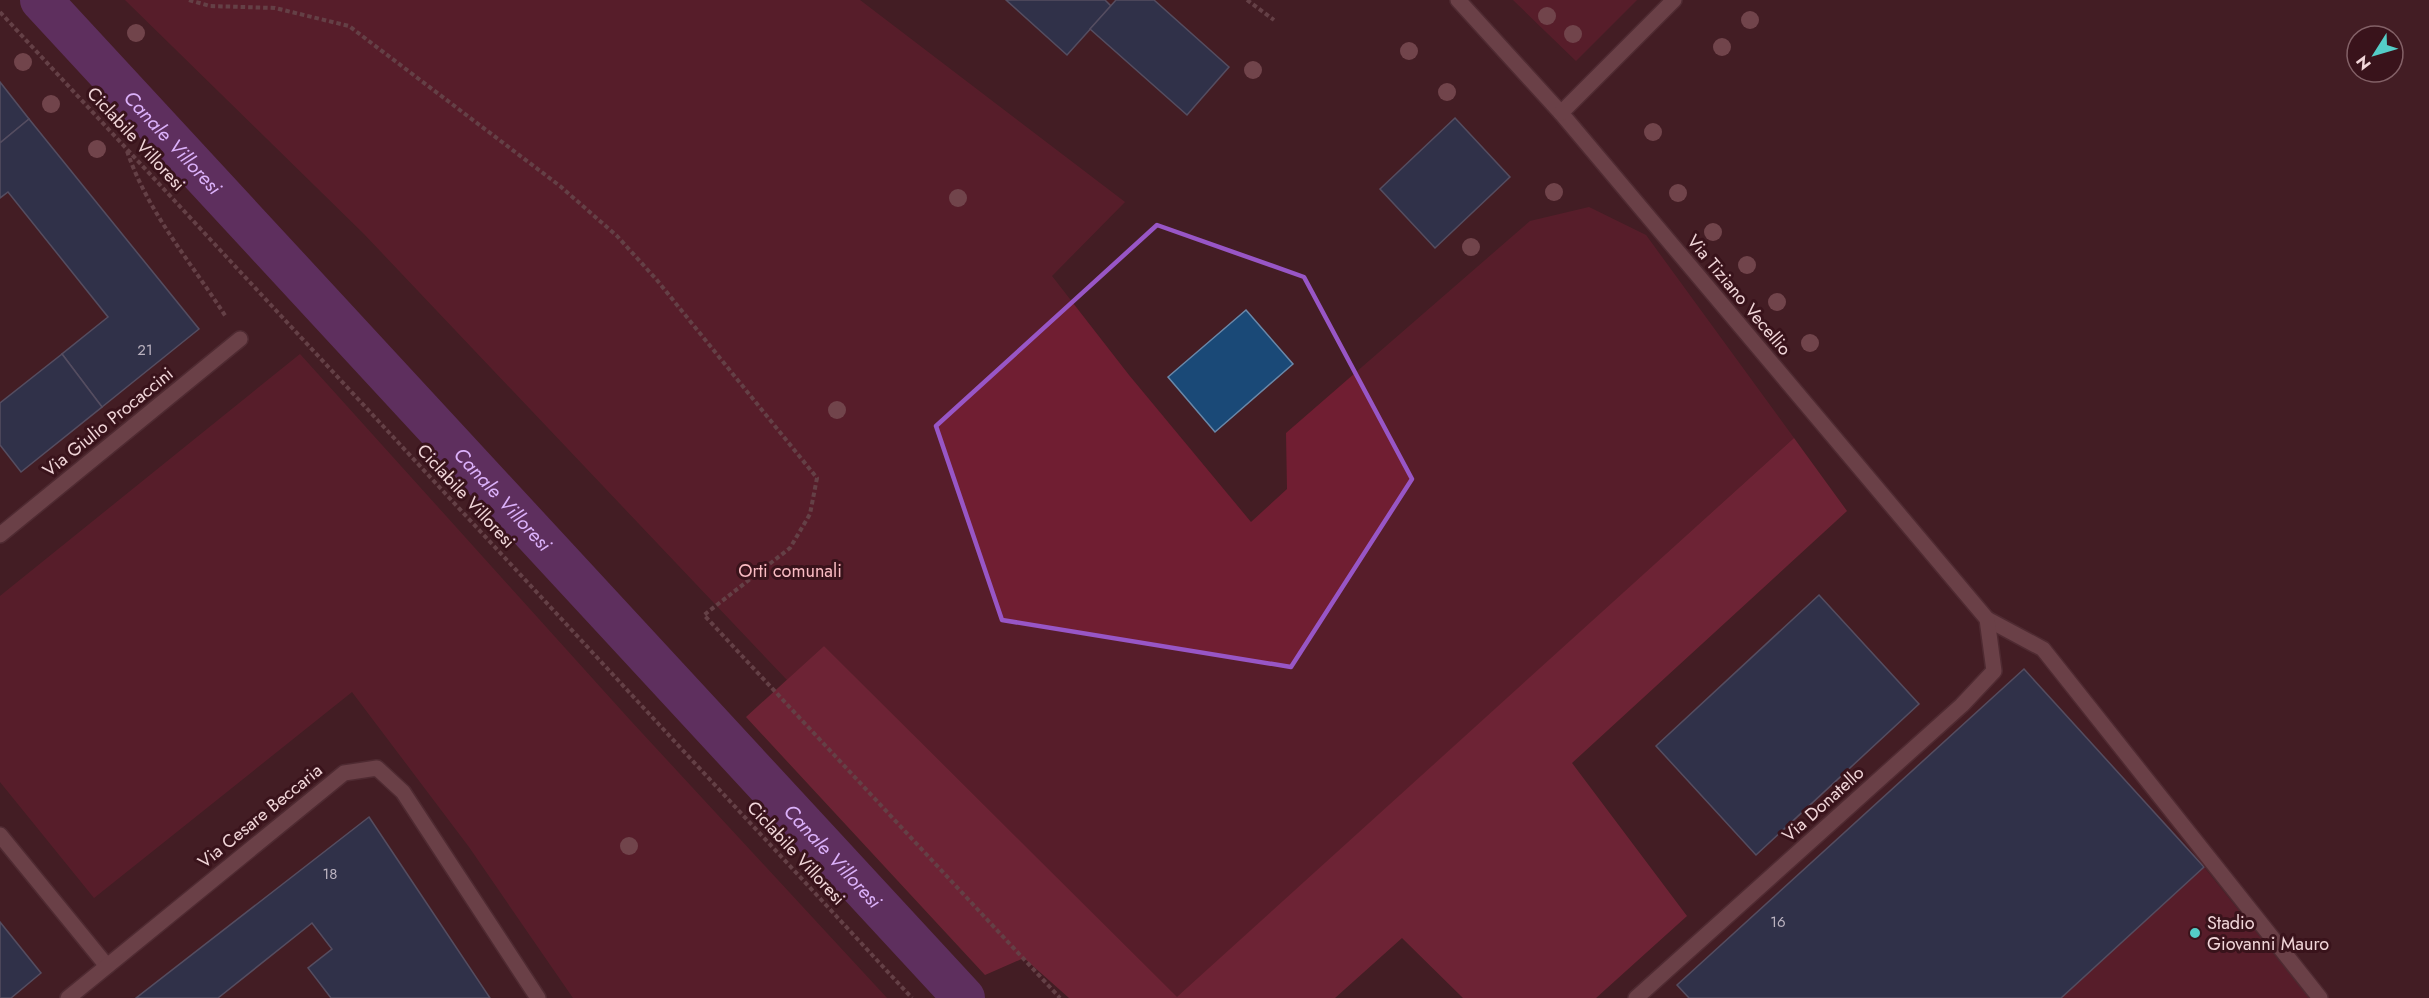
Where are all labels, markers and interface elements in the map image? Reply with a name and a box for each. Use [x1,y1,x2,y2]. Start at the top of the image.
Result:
north arrow [2345,24,2405,84]
text: N [2350,51,2376,75]
street label: Ciclabile Villoresi [81,81,191,197]
water label: Canale Villoresi [117,84,229,202]
street label: Via Tiziano Vecellio [1681,229,1797,361]
house number: 21 [137,339,153,361]
street label: Via Giulio Procaccini [37,361,179,483]
street label: Ciclabile Villoresi [411,438,521,554]
water label: Canale Villoresi [447,441,559,559]
park label: Orti comunali [738,558,842,584]
street label: Via Cesare Beccaria [192,758,328,874]
street label: Via Donatello [1776,760,1870,848]
street label: Ciclabile Villoresi [741,795,851,911]
water label: Canale Villoresi [777,798,889,916]
house number: 18 [323,863,337,885]
place label: Stadio Giovanni Mauro [2207,910,2329,957]
house number: 16 [1770,911,1786,933]
marker: Stadio Giovanni Mauro [2188,926,2202,940]

